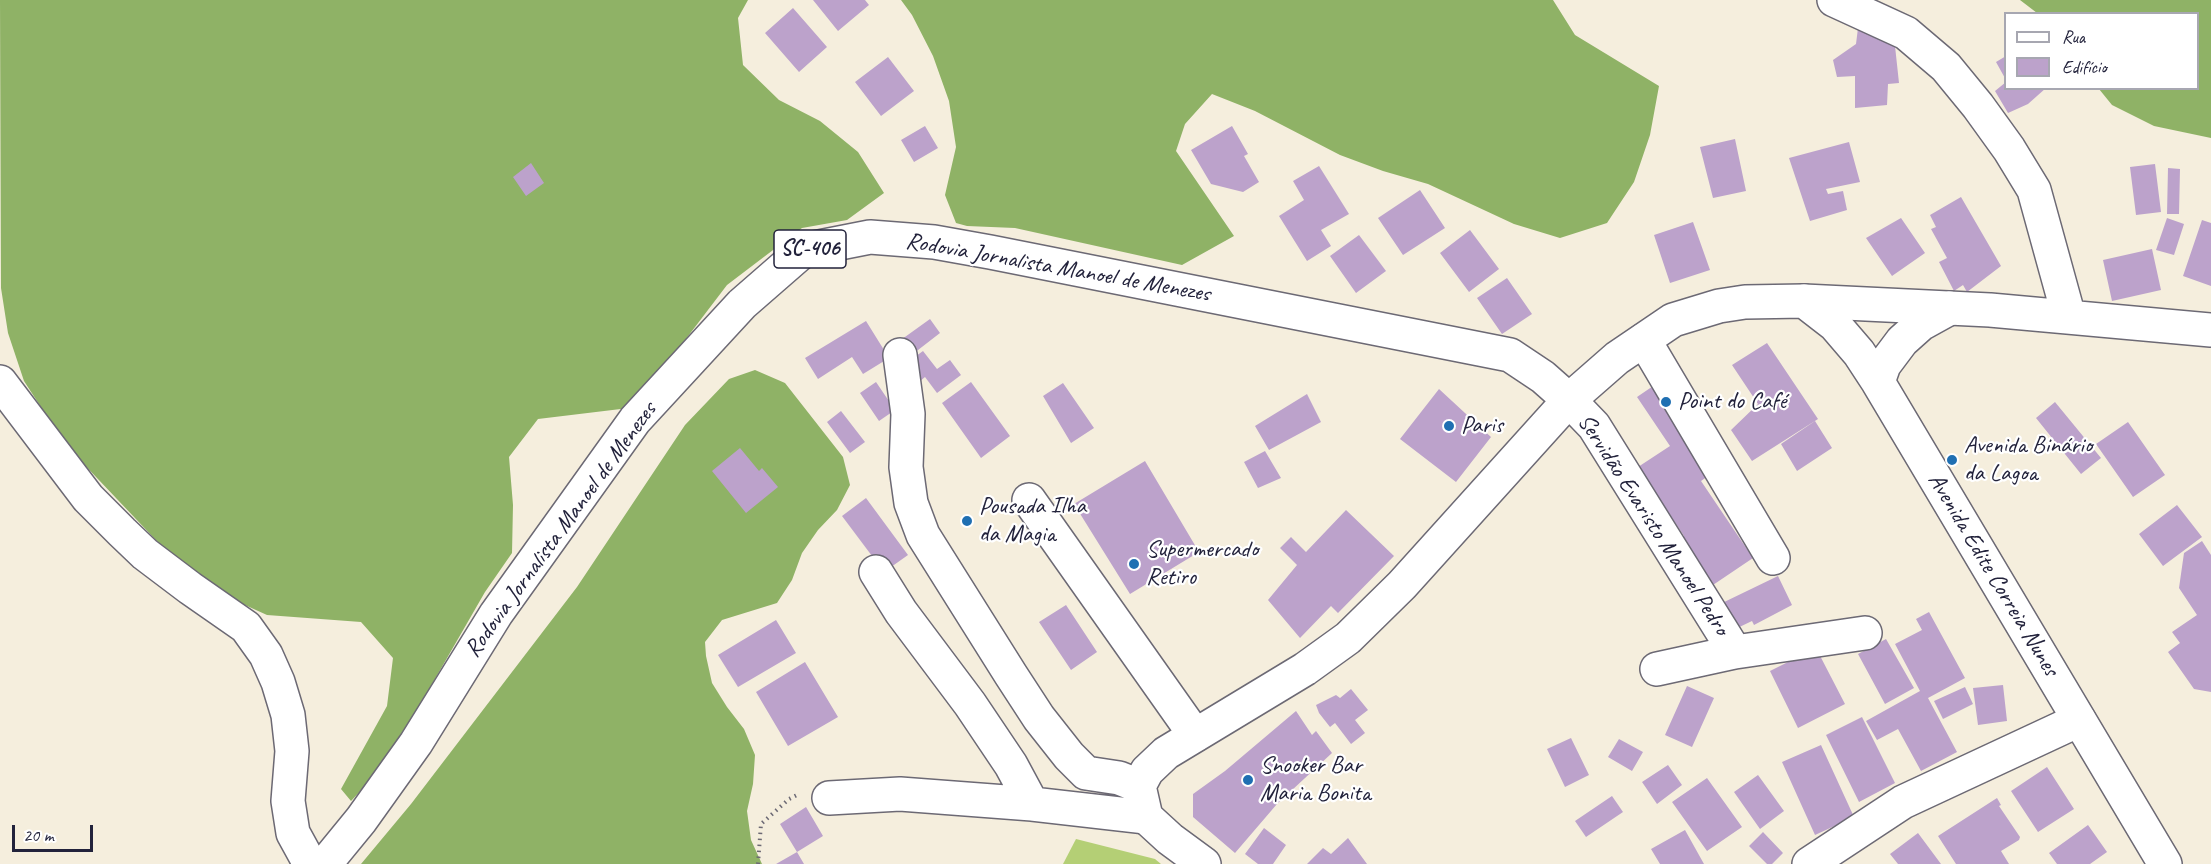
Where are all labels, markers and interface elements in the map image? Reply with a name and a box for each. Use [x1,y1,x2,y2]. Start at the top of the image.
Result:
legend [2004,12,2199,90]
text: Rua [2062,26,2085,48]
text: Edifício [2062,56,2107,78]
street label: Rodovia Jornalista Manoel de Menezes [904,227,1212,309]
road number: SC-406 [774,230,846,268]
place label: Point do Café [1678,388,1786,416]
marker: Point do Café [1659,395,1673,409]
street label: Rodovia Jornalista Manoel de Menezes [459,397,663,663]
street label: Servidão Evaristo Manoel Pedro [1571,409,1735,641]
place label: Paris [1461,412,1503,440]
marker: Paris [1442,419,1456,433]
place label: Avenida Binário da Lagoa [1964,432,2092,488]
marker: Avenida Binário da Lagoa [1945,453,1959,467]
street label: Avenida Edite Correia Nunes [1921,468,2065,682]
place label: Pousada Ilha da Magia [979,493,1086,549]
marker: Pousada Ilha da Magia [960,514,974,528]
place label: Supermercado Retiro [1146,536,1258,592]
marker: Supermercado Retiro [1127,557,1141,571]
place label: Snooker Bar Maria Bonita [1260,752,1371,808]
marker: Snooker Bar Maria Bonita [1241,773,1255,787]
scale bar [15,813,96,851]
text: 20 m [23,824,54,846]

